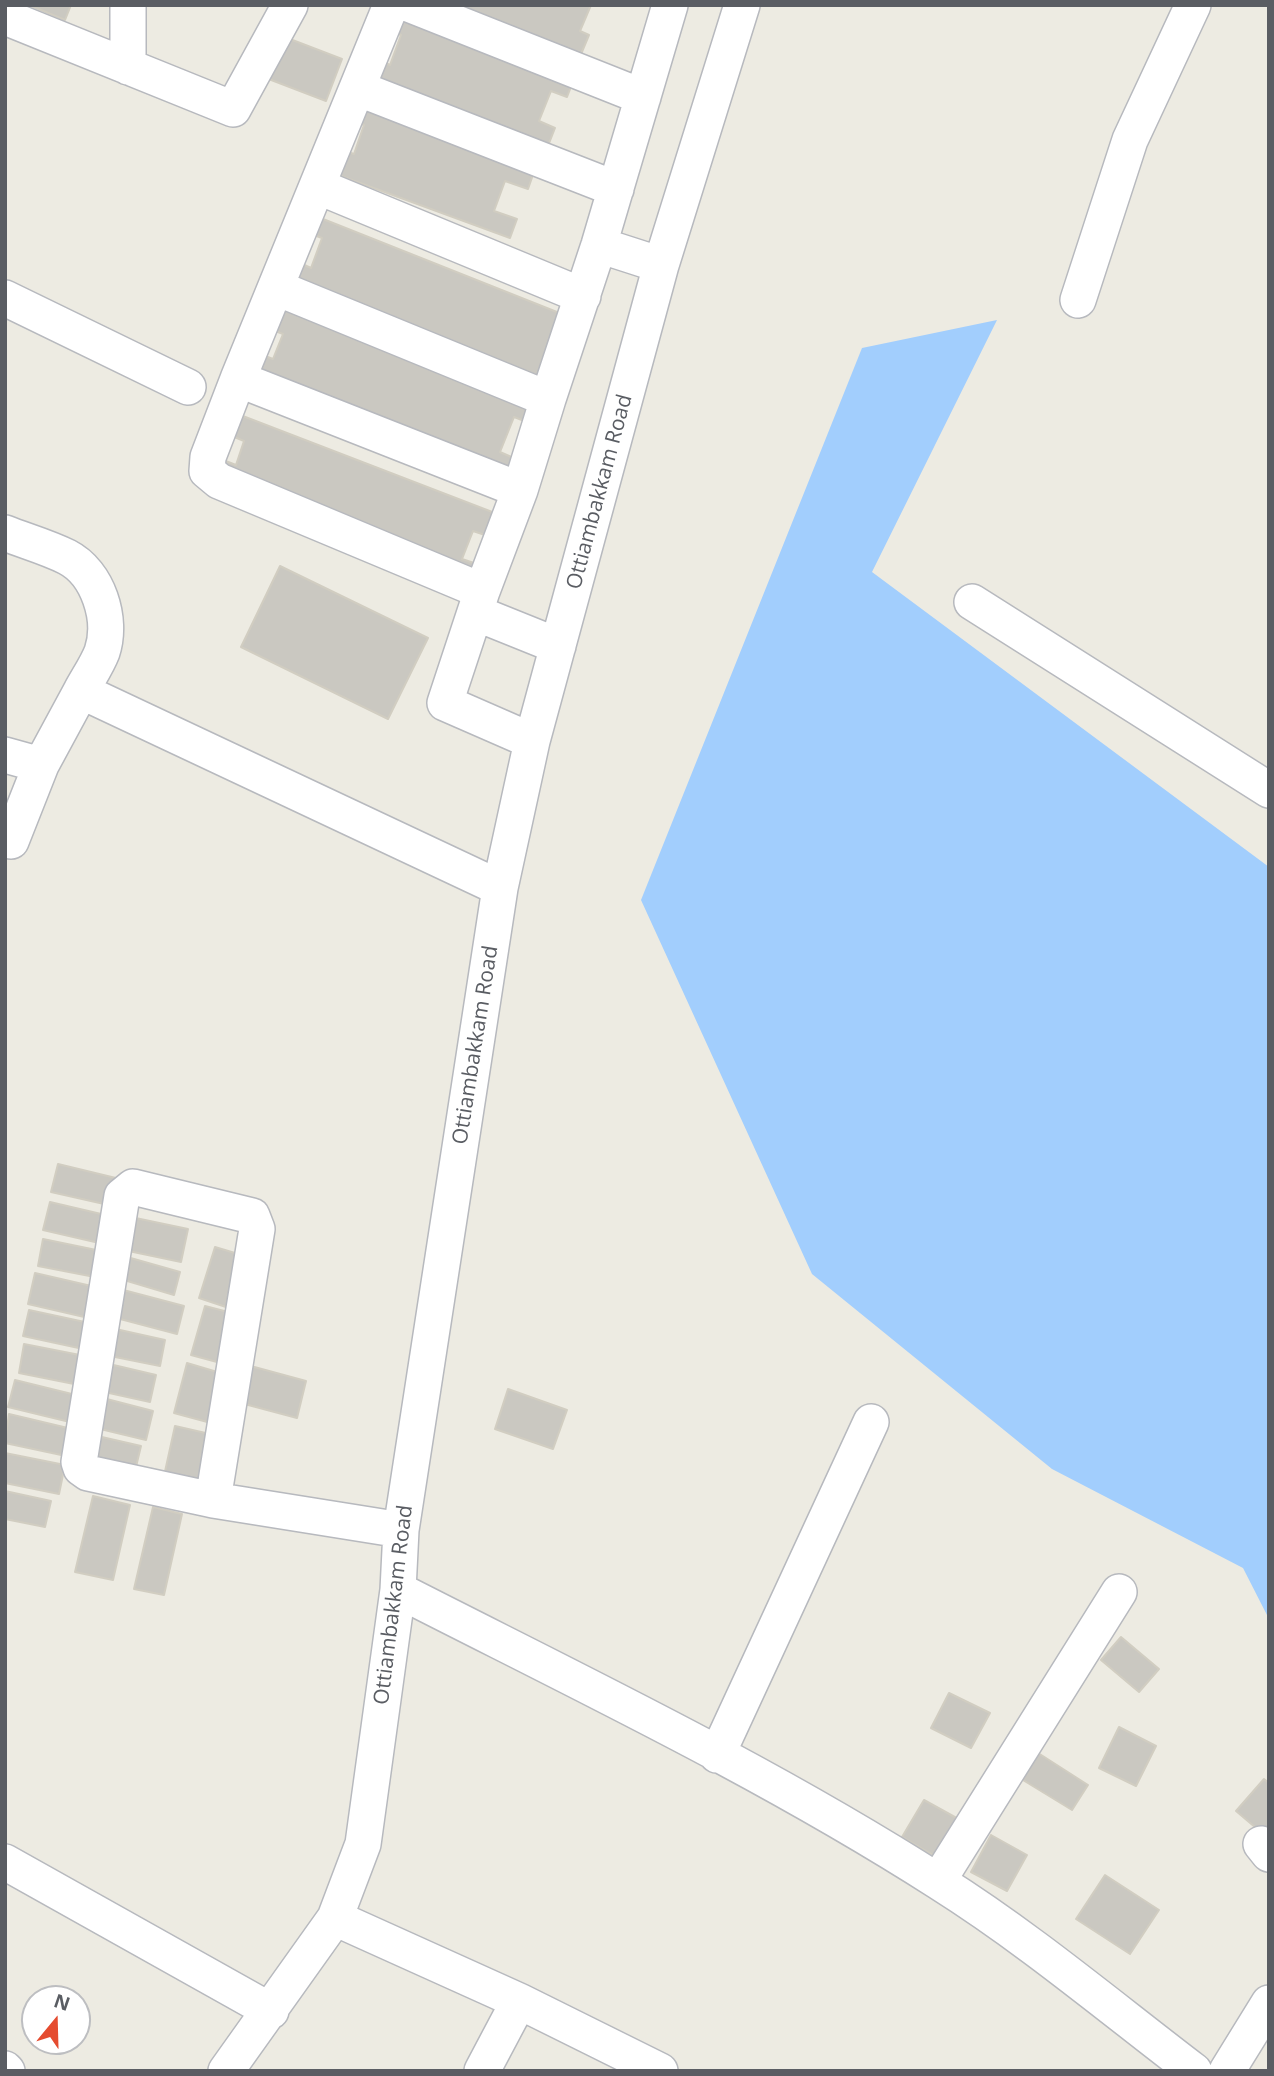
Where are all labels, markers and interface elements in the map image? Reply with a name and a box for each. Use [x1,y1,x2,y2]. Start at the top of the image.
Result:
street label: Ottiambakkam Road [562,392,638,592]
street label: Ottiambakkam Road [448,944,504,1146]
street label: Ottiambakkam Road [369,1504,419,1706]
north arrow [21,1985,91,2055]
text: N [51,1987,74,2017]

